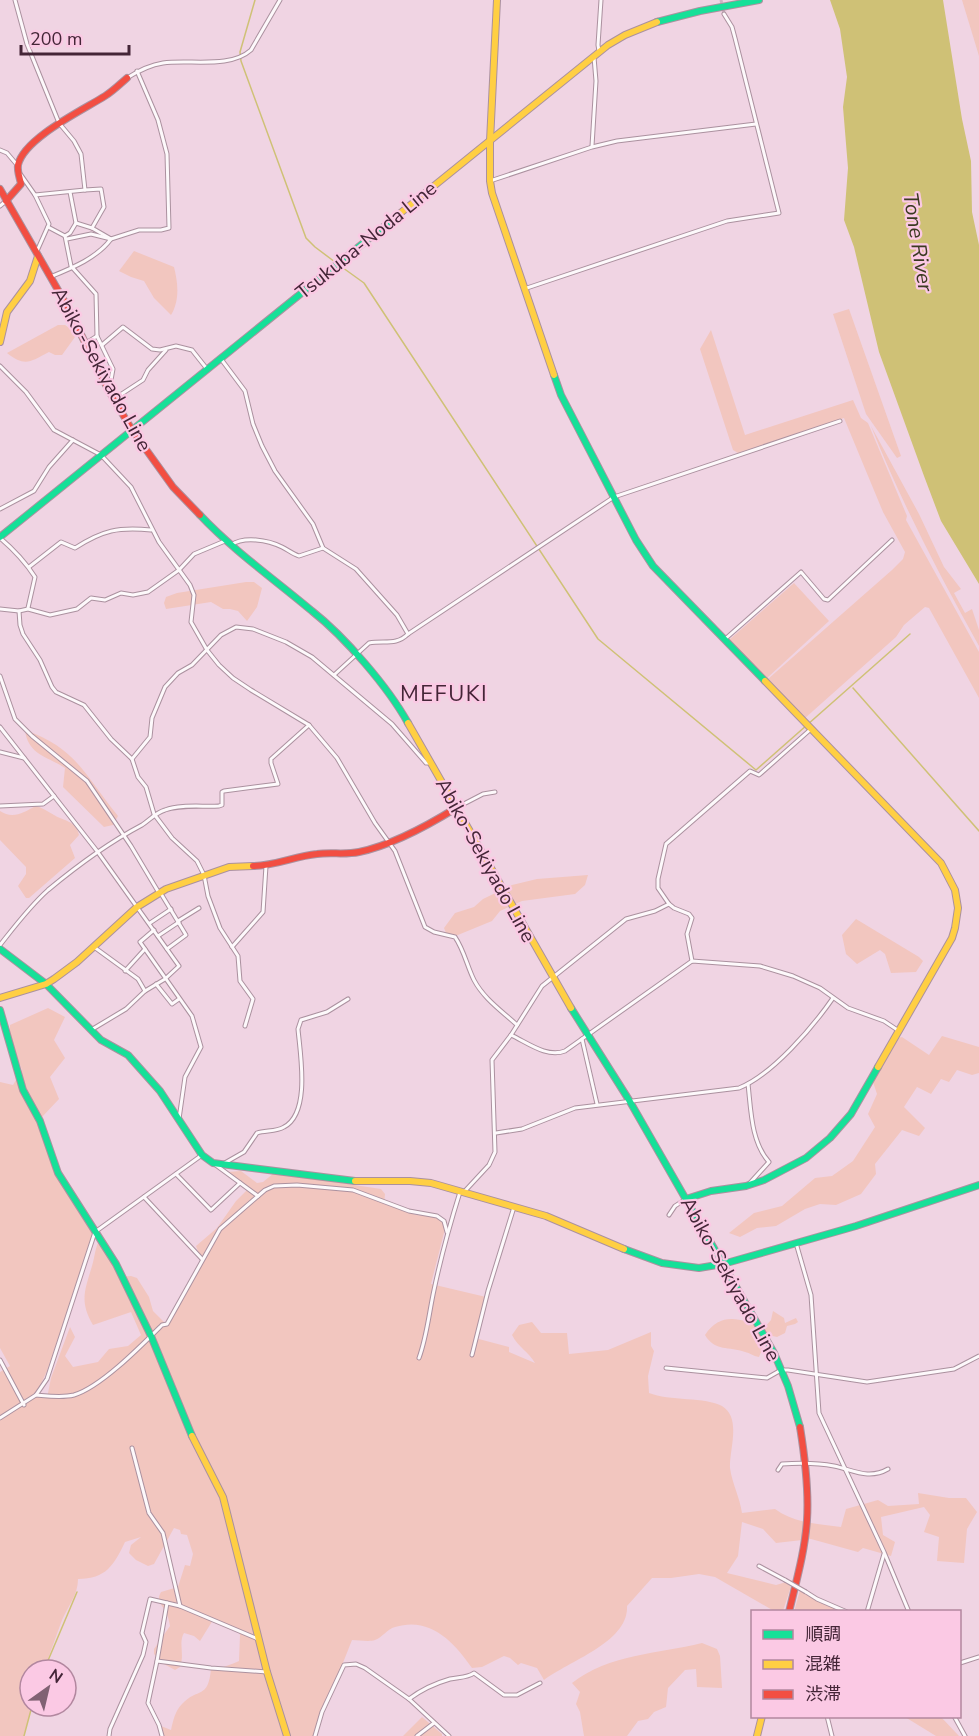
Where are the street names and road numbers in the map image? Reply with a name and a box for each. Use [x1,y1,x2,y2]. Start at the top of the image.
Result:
street label: Tsukuba-Noda Line [290,175,442,306]
street label: Abiko-Sekiyado Line [45,282,158,456]
street label: Abiko-Sekiyado Line [429,773,542,947]
street label: Abiko-Sekiyado Line [674,1192,787,1366]

